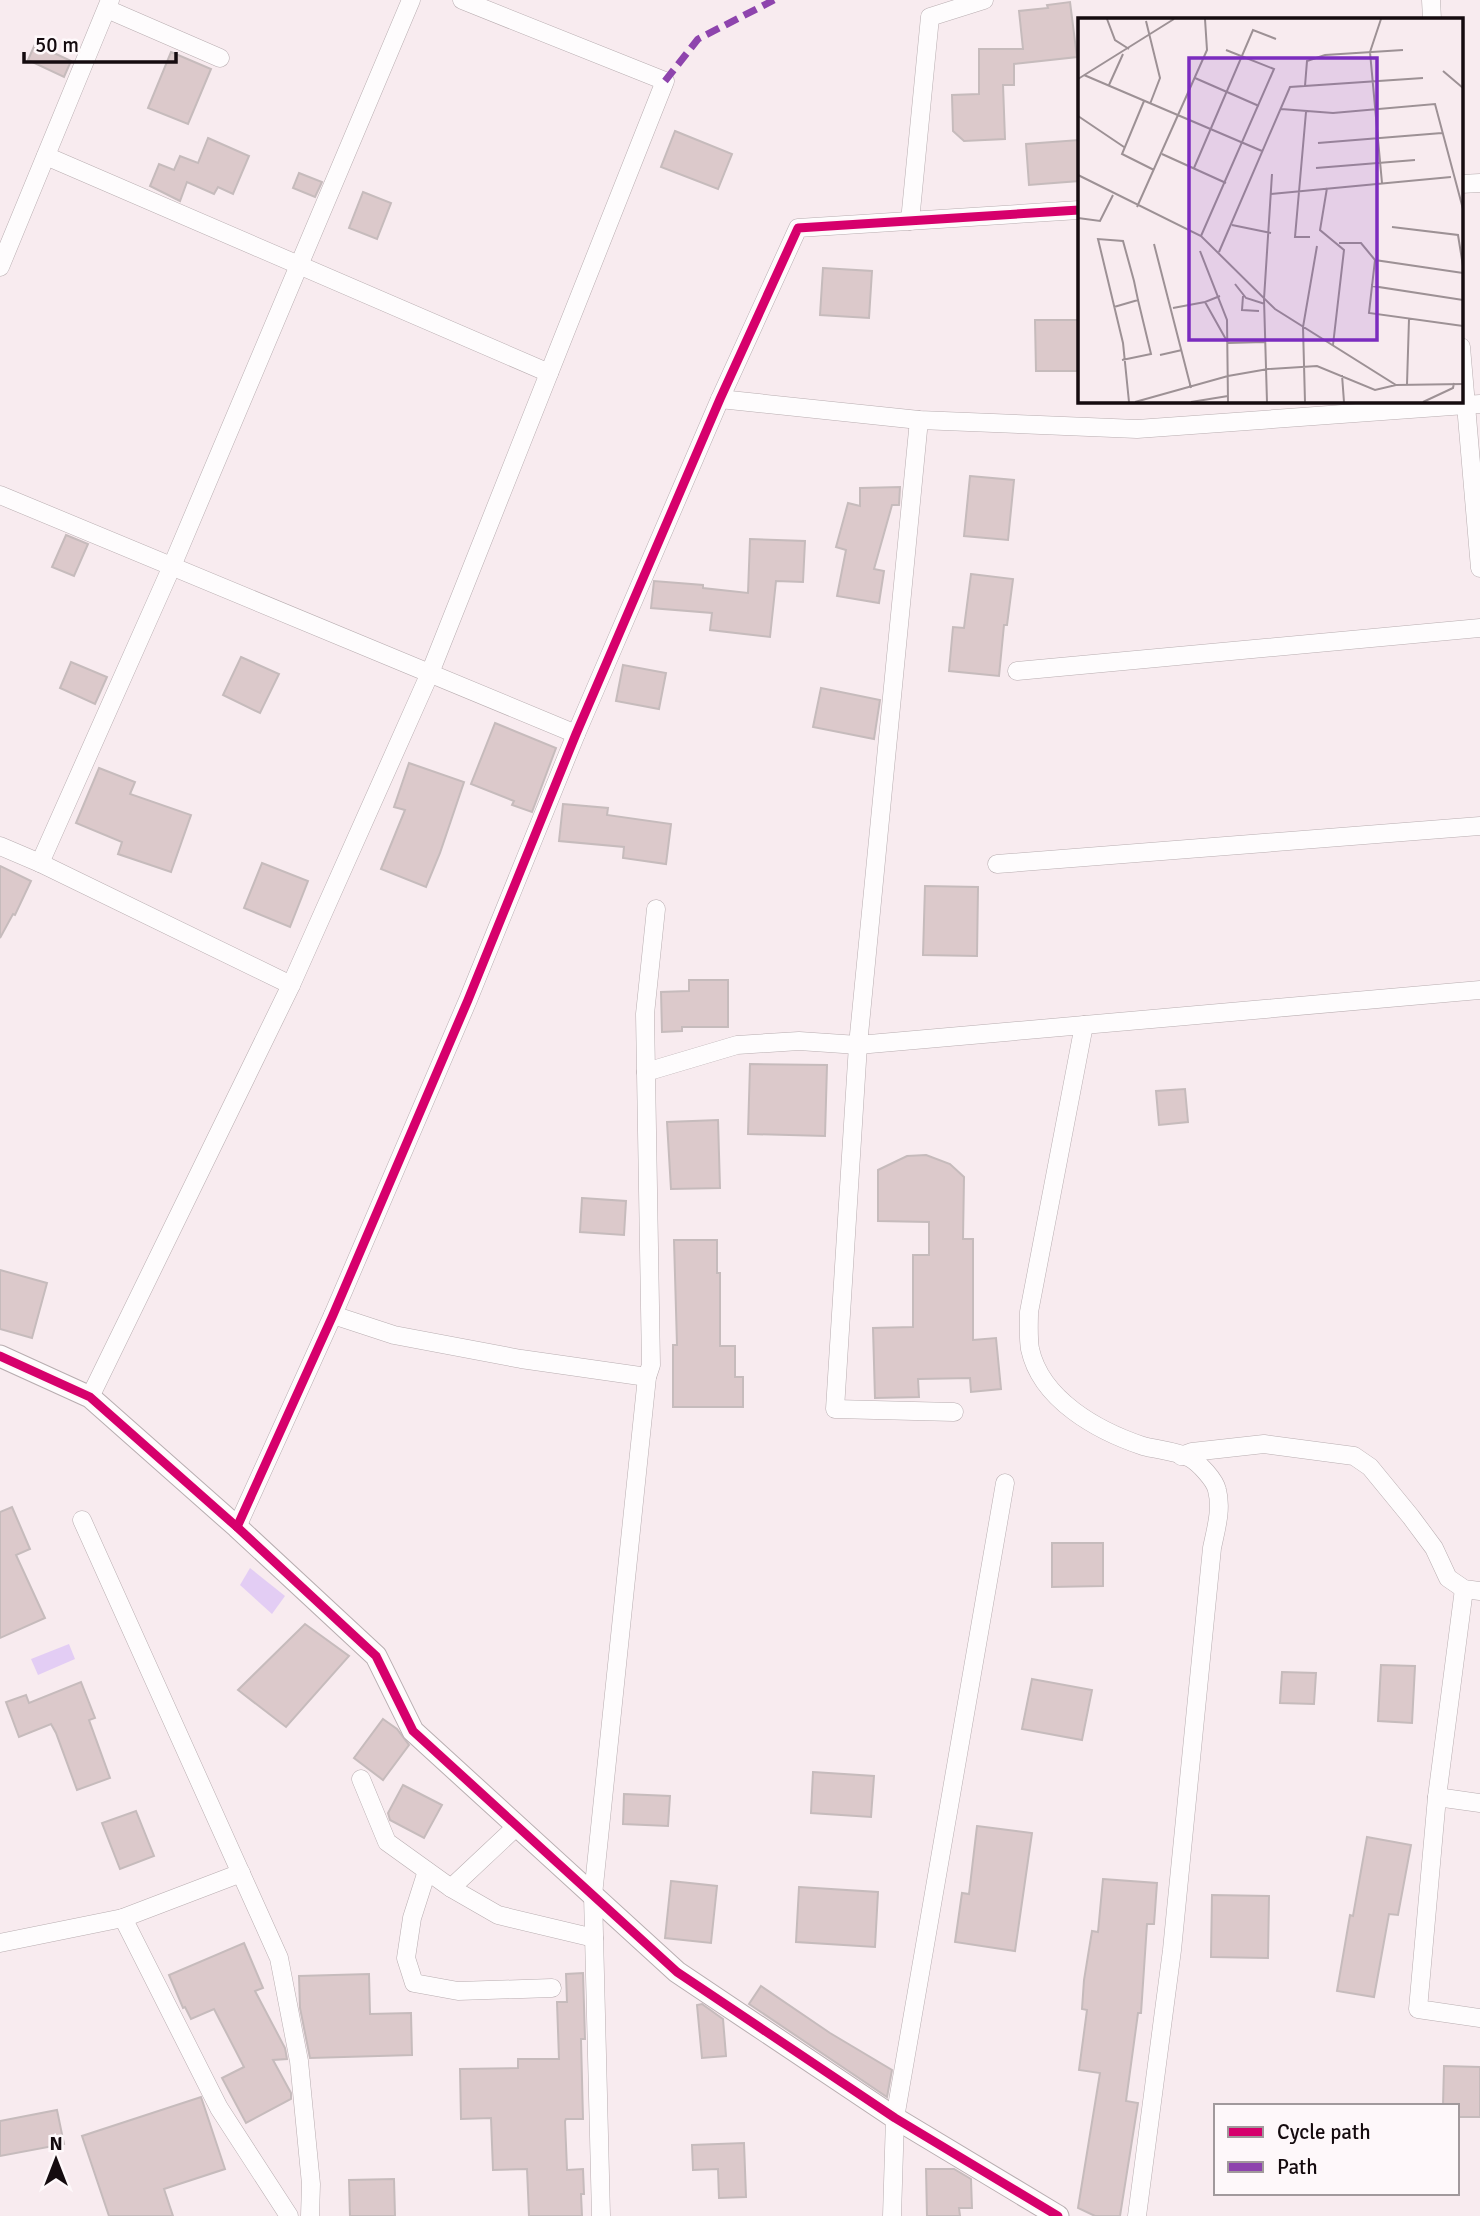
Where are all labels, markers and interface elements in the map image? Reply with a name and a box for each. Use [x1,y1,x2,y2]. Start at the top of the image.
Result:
inset map [1078,18,1462,402]
scale bar [24,21,177,65]
text: 50 m [35,32,79,58]
legend [1214,2104,1459,2195]
text: Cycle path [1277,2119,1371,2145]
north arrow [21,2125,91,2195]
text: N [49,2132,63,2156]
text: Path [1277,2154,1318,2180]

